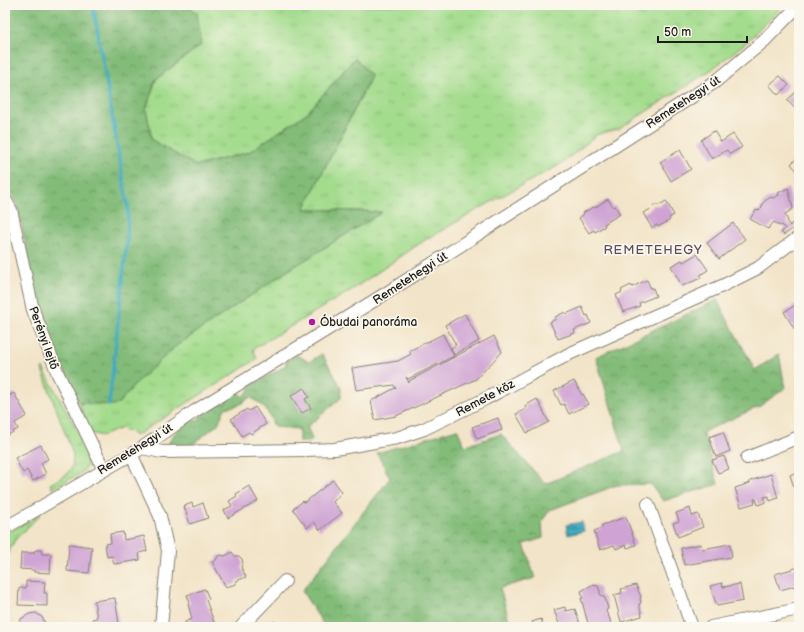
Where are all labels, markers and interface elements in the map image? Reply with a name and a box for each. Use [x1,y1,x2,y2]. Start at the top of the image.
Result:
scale bar [658,18,747,44]
text: 50 m [664,25,691,40]
street label: Remetehegyi út [643,73,723,132]
district label: REMETEHEGY [603,242,703,258]
street label: Remetehegyi út [370,249,450,308]
street label: Perényi lejtő [25,304,62,372]
place label: Óbudai panoráma [320,313,418,330]
marker: Óbudai panoráma [307,317,317,327]
street label: Remete köz [453,377,517,420]
street label: Remetehegyi út [95,420,176,478]

